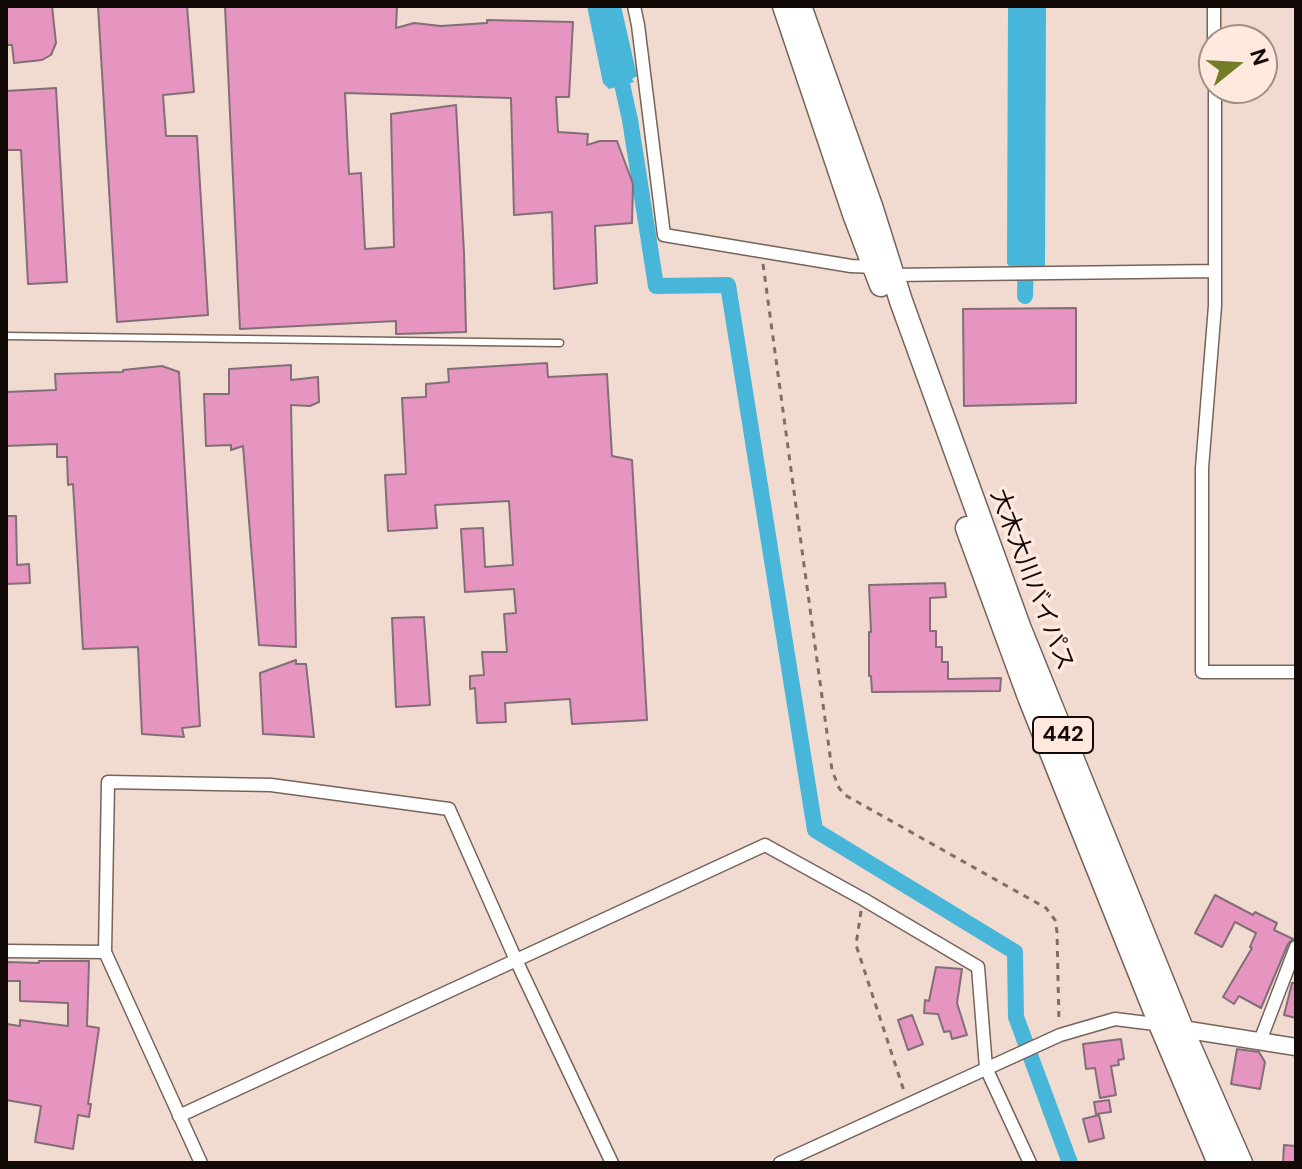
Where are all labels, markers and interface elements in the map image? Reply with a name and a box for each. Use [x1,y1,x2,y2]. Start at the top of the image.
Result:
north arrow [1198,24,1278,104]
text: N [1243,45,1276,69]
street label: 大木大川バイパス [983,485,1079,675]
road number: 442 [1033,717,1093,753]

